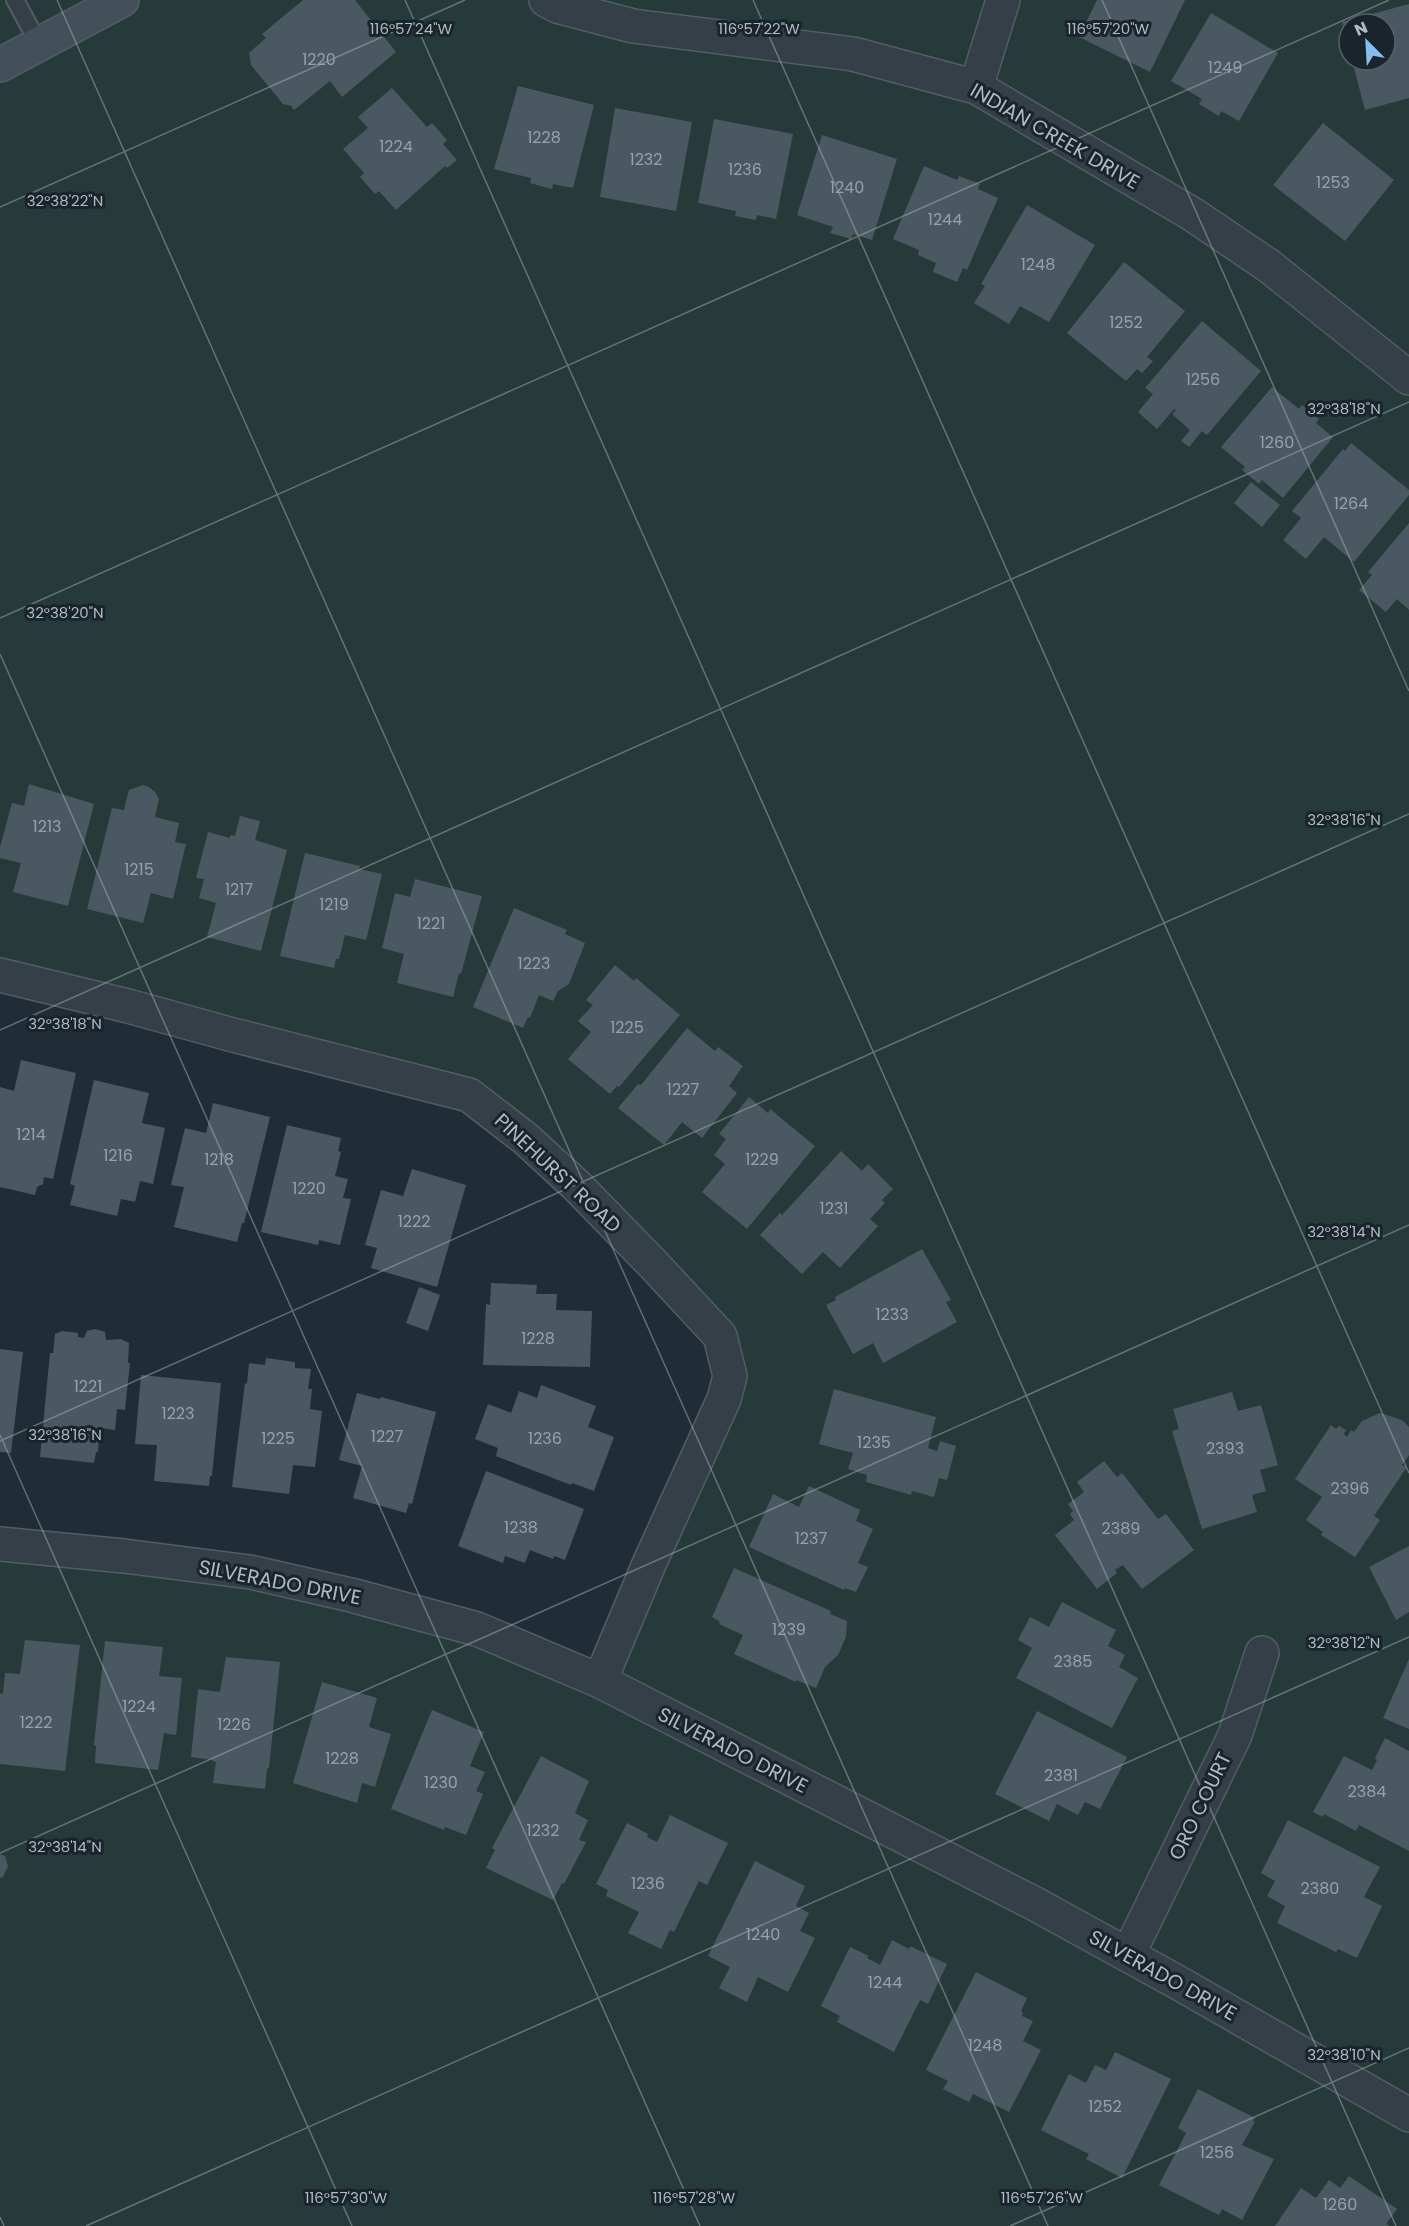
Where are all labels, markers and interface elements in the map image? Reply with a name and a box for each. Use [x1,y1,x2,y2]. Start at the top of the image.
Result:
north arrow [1337,12,1397,72]
text: N [1351,16,1371,42]
text: 116°57'24"W [370,18,453,39]
text: 116°57'22"W [718,18,800,39]
text: 116°57'20"W [1067,18,1150,39]
house number: 1220 [302,48,336,71]
house number: 1249 [1208,56,1242,79]
street label: INDIAN CREEK DRIVE [965,76,1145,196]
house number: 1228 [527,126,561,149]
house number: 1224 [379,135,413,158]
house number: 1232 [630,148,662,171]
house number: 1236 [728,158,762,181]
house number: 1253 [1316,171,1350,194]
house number: 1240 [830,176,864,199]
text: 32°38'22"N [27,190,103,211]
house number: 1244 [928,208,962,231]
house number: 1248 [1021,253,1055,276]
house number: 1252 [1109,311,1143,334]
house number: 1256 [1186,368,1220,391]
text: 32°38'18"N [1307,398,1381,419]
house number: 1260 [1260,431,1294,454]
house number: 1264 [1334,492,1368,515]
text: 32°38'20"N [26,602,104,623]
text: 32°38'16"N [1307,809,1381,830]
house number: 1213 [33,815,61,838]
house number: 1215 [124,858,154,881]
house number: 1217 [225,878,253,901]
house number: 1219 [319,893,349,916]
house number: 1221 [417,912,445,935]
house number: 1223 [518,952,550,975]
text: 32°38'18"N [28,1013,102,1034]
house number: 1225 [610,1016,644,1039]
house number: 1227 [667,1078,699,1101]
street label: PINEHURST ROAD [489,1107,627,1239]
house number: 1214 [16,1123,46,1146]
house number: 1216 [103,1144,133,1167]
house number: 1218 [204,1148,234,1171]
house number: 1229 [745,1148,779,1171]
house number: 1220 [292,1177,326,1200]
house number: 1231 [820,1197,848,1220]
house number: 1222 [398,1210,430,1233]
text: 32°38'14"N [1307,1221,1381,1242]
house number: 1233 [875,1303,909,1326]
house number: 1228 [521,1327,555,1350]
house number: 1221 [74,1375,102,1398]
house number: 1223 [162,1402,194,1425]
text: 32°38'16"N [28,1424,102,1445]
house number: 1227 [371,1425,403,1448]
house number: 1225 [261,1427,295,1450]
house number: 1236 [528,1427,562,1450]
house number: 1235 [857,1431,891,1454]
house number: 2393 [1206,1437,1244,1460]
house number: 2396 [1331,1477,1369,1500]
house number: 1238 [504,1516,538,1539]
house number: 2389 [1102,1517,1140,1540]
house number: 1237 [795,1527,828,1550]
street label: SILVERADO DRIVE [196,1553,364,1611]
house number: 1239 [772,1618,806,1641]
text: 32°38'12"N [1308,1632,1380,1653]
house number: 2385 [1054,1650,1092,1673]
house number: 1224 [122,1695,156,1718]
street label: SILVERADO DRIVE [653,1700,813,1800]
house number: 1222 [20,1711,52,1734]
house number: 1226 [217,1713,251,1736]
house number: 1228 [325,1747,359,1770]
street label: ORO COURT [1162,1747,1238,1865]
house number: 2381 [1044,1764,1078,1787]
house number: 1230 [424,1771,458,1794]
house number: 2384 [1348,1780,1386,1803]
house number: 1232 [527,1819,559,1842]
text: 32°38'14"N [28,1836,102,1857]
house number: 1236 [631,1872,665,1895]
house number: 2380 [1301,1877,1339,1900]
house number: 1240 [746,1923,780,1946]
street label: SILVERADO DRIVE [1084,1923,1242,2027]
house number: 1244 [868,1971,902,1994]
house number: 1248 [968,2034,1002,2057]
text: 32°38'10"N [1307,2044,1381,2065]
house number: 1252 [1088,2095,1122,2118]
house number: 1256 [1200,2141,1234,2164]
text: 116°57'30"W [305,2187,388,2208]
text: 116°57'28"W [653,2187,736,2208]
text: 116°57'26"W [1001,2187,1084,2208]
house number: 1260 [1323,2193,1357,2216]

